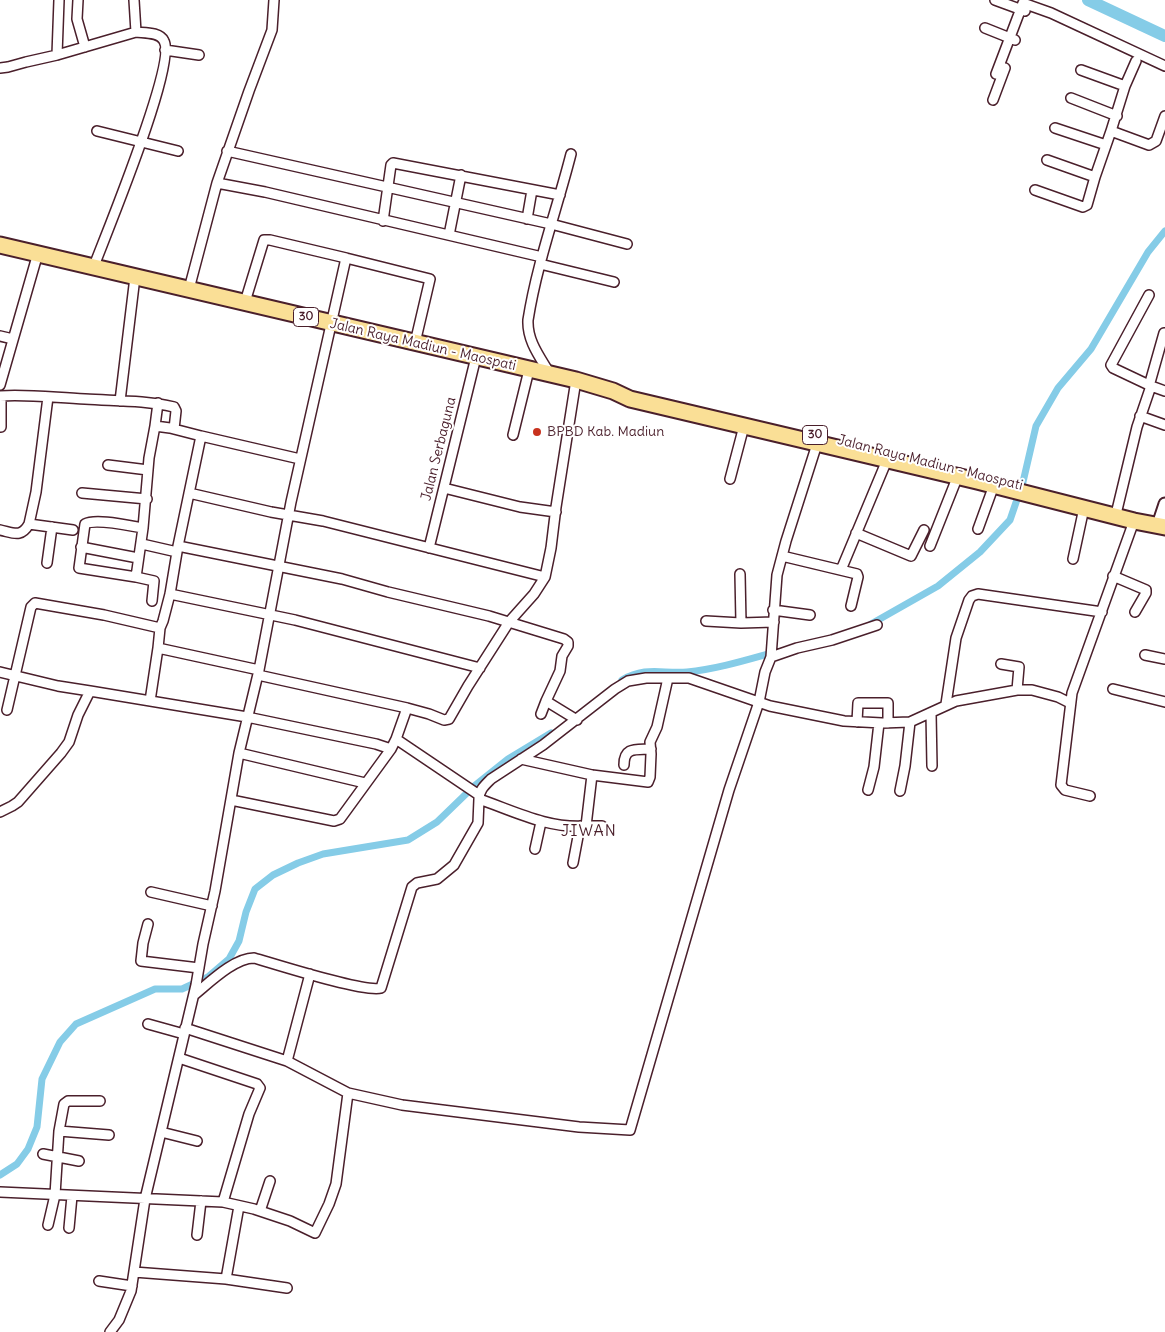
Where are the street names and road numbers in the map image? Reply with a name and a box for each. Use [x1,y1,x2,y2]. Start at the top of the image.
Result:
road number: 30 [294,308,318,326]
street label: Jalan Raya Madiun - Maospati [328,315,518,375]
street label: Jalan Serbaguna [418,395,460,503]
road number: 30 [802,426,828,444]
street label: Jalan Raya Madiun - Maospati [836,432,1024,494]

